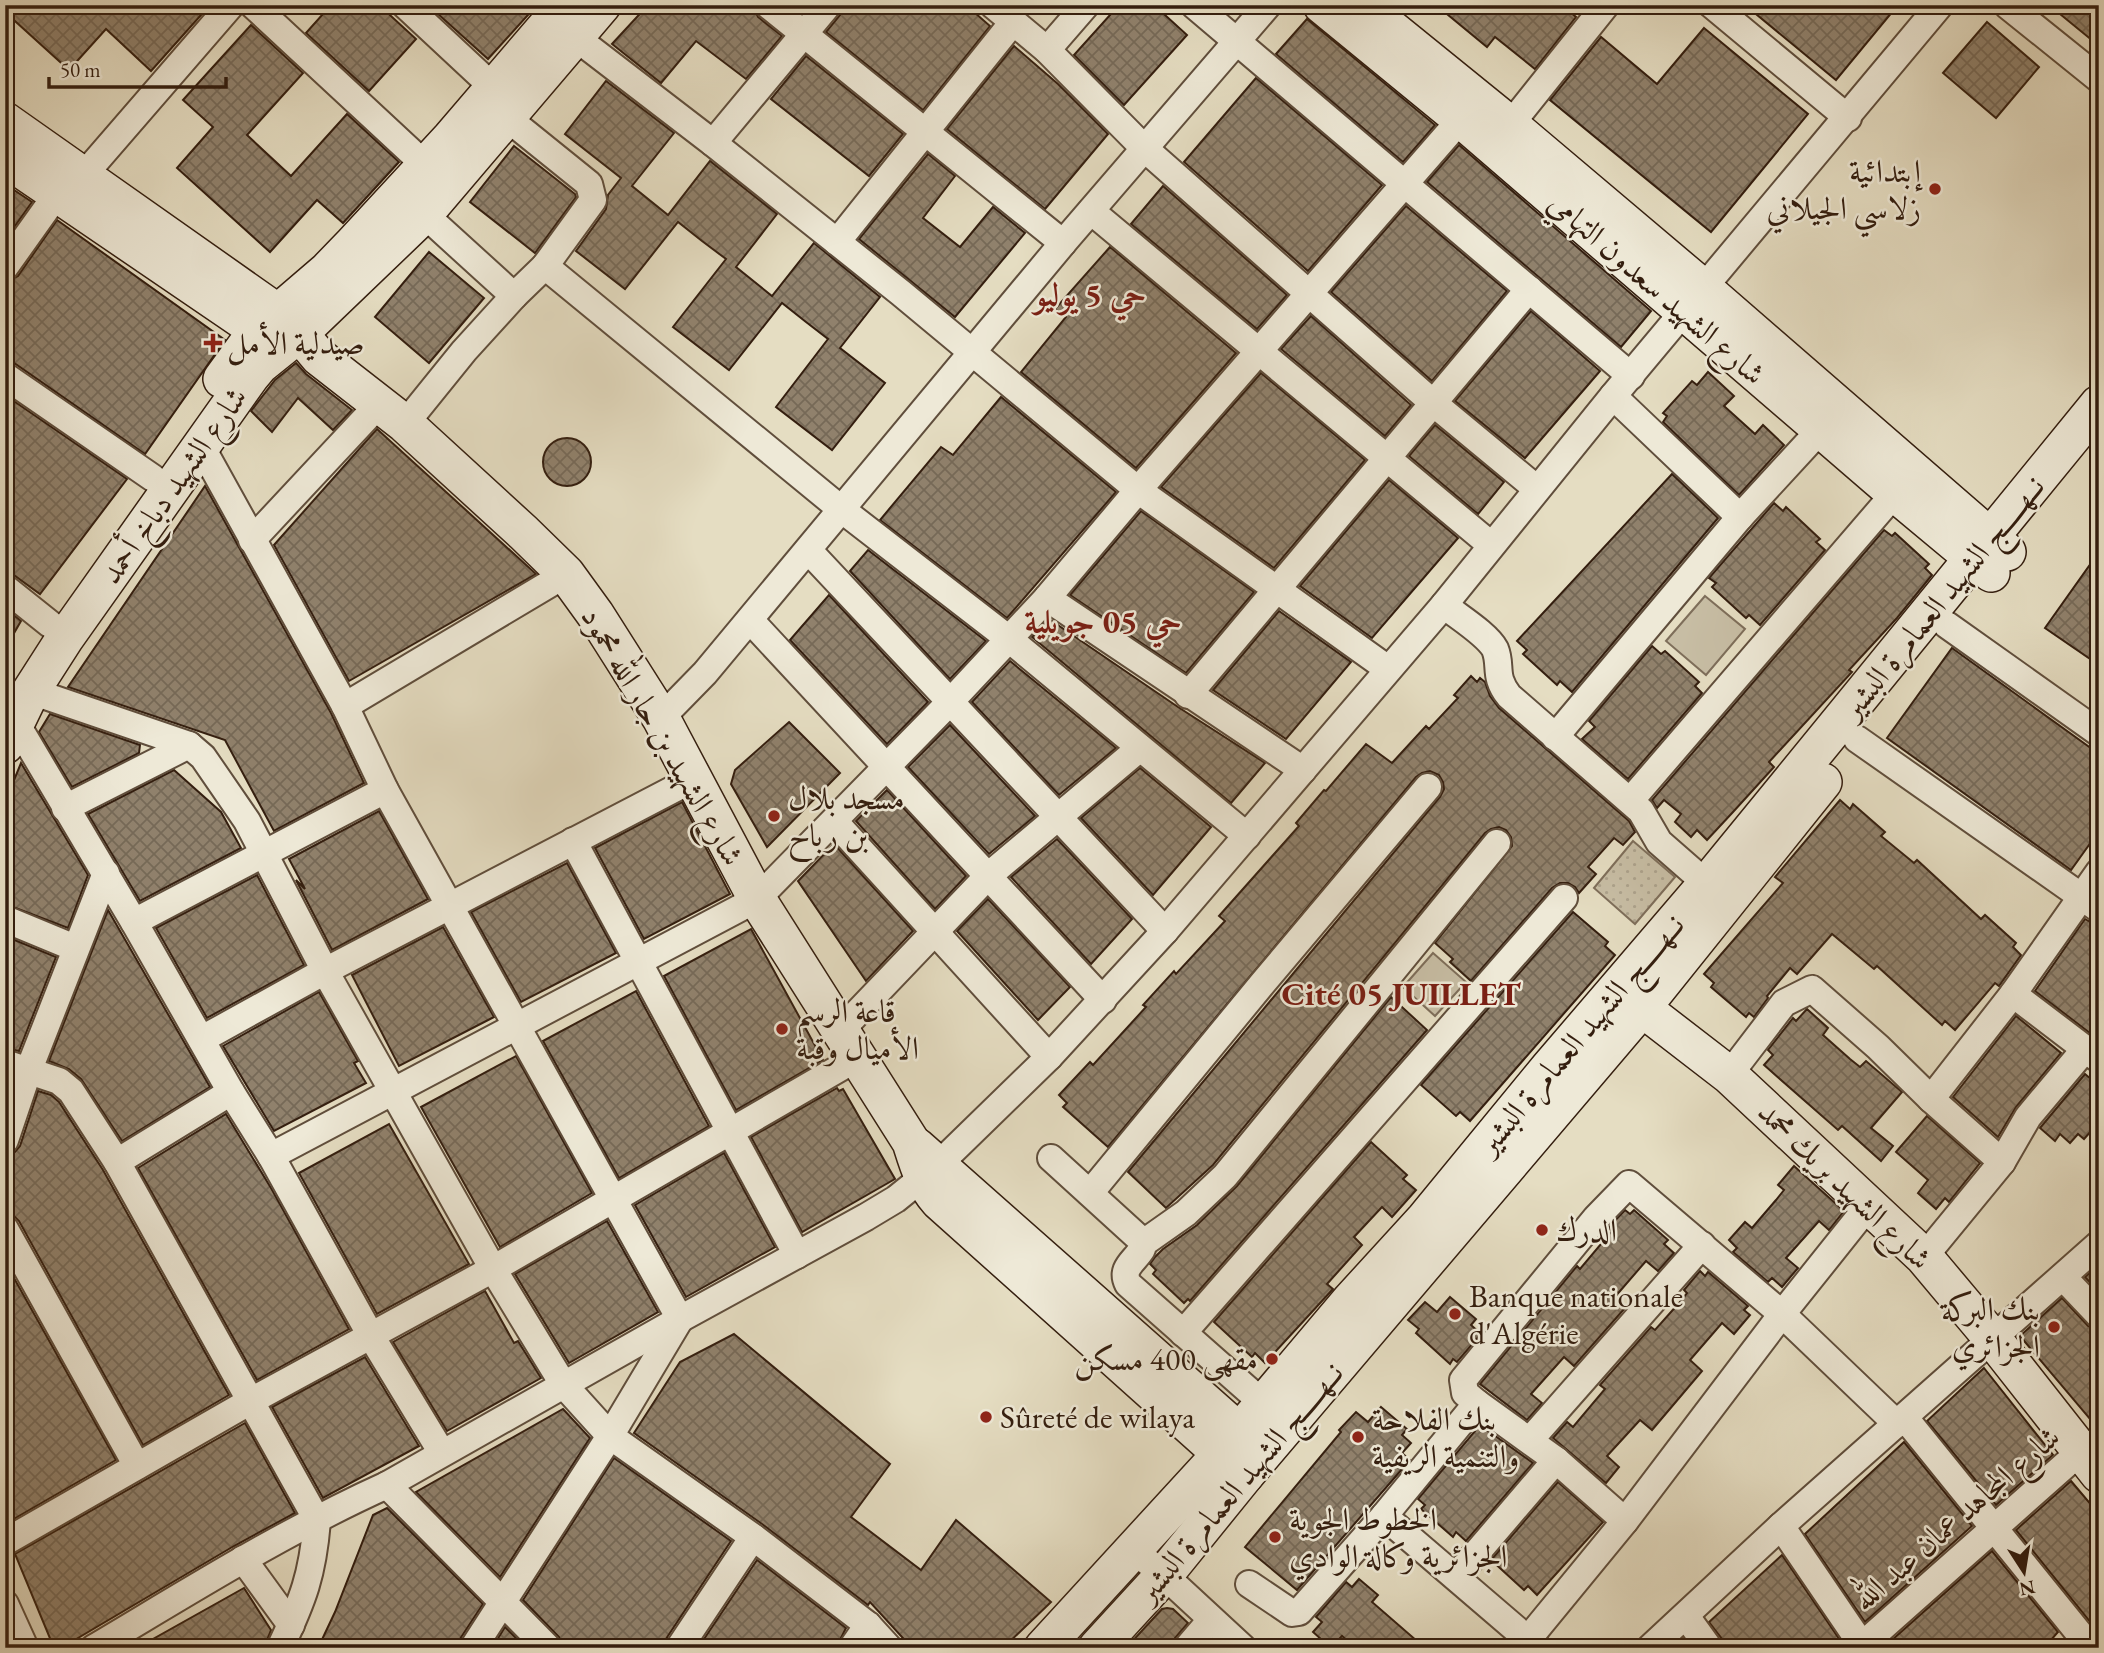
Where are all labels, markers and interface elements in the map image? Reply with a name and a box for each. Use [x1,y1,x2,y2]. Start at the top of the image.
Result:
scale bar [49,46,226,90]
text: 50 m [60,56,101,83]
place label: إبتدائية زلاسي الجيلاني [1766,150,1923,238]
marker: إبتدائية زلاسي الجيلاني [1927,181,1943,197]
street label: شارع الشهيد سعدون التهامي [1535,182,1775,399]
district label: حي 5 يوليو [1031,273,1146,322]
place label: صيدلية الأمل [227,321,365,366]
marker: صيدلية الأمل [205,335,221,351]
street label: شارع الشهيد دباخ أحمد [88,377,262,596]
street label: نــهـــــج الشهيد العمامرة البشير [1829,466,2059,735]
street label: شارع الشهيد بن جار الله محمود [566,597,758,876]
district label: حي 05 جويلية [1025,600,1181,649]
place label: مسجد بلال بن رباح [788,777,905,863]
marker: مسجد بلال بن رباح [766,808,782,824]
street label: نــهـــــج الشهيد العمامرة البشير [1465,905,1699,1170]
district label: Cité 05 JUILLET [1281,972,1522,1015]
place label: قاعة الرسم الأميال وقبة [796,990,919,1069]
marker: قاعة الرسم الأميال وقبة [774,1021,790,1037]
street label: شارع الشهيد بريك محمد [1745,1091,1941,1283]
place label: الدرك [1556,1209,1617,1251]
marker: الدرك [1534,1222,1550,1238]
place label: Banque nationale d'Algérie [1469,1275,1683,1354]
place label: بنك البركة الجزائري [1939,1288,2040,1371]
marker: Banque nationale d'Algérie [1447,1306,1463,1322]
marker: بنك البركة الجزائري [2046,1319,2062,1335]
place label: مقهى 400 مسكن [1074,1338,1258,1381]
marker: مقهى 400 مسكن [1264,1351,1280,1367]
street label: نــهـــــج الشهيد العمامرة البشير [1124,1353,1358,1618]
place label: Sûreté de wilaya [1000,1396,1195,1438]
place label: بنك الفلاحة والتنمية الريفية [1372,1398,1519,1477]
marker: Sûreté de wilaya [978,1409,994,1425]
street label: شارع المجاهد عمان عبد الله [1841,1413,2073,1624]
marker: بنك الفلاحة والتنمية الريفية [1350,1429,1366,1445]
place label: الخطوط الجوية الجزائرية وكالة الوادي [1289,1498,1508,1581]
marker: الخطوط الجوية الجزائرية وكالة الوادي [1267,1529,1283,1545]
north arrow [1988,1538,2058,1608]
text: N [2017,1574,2038,1602]

